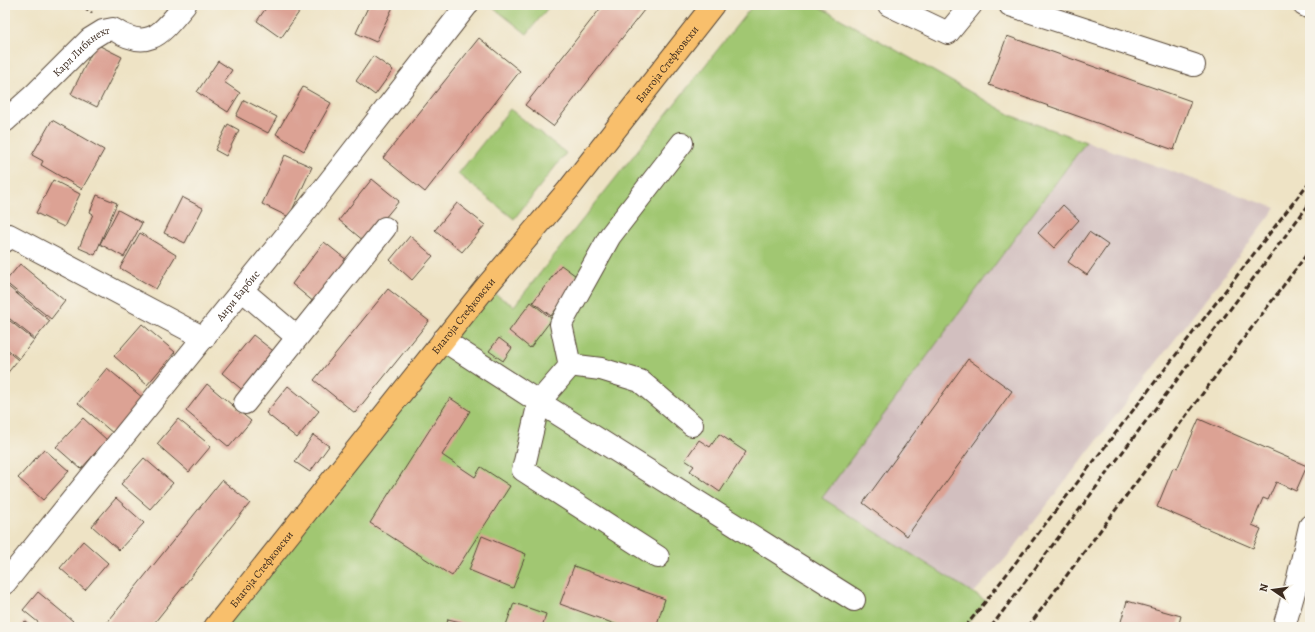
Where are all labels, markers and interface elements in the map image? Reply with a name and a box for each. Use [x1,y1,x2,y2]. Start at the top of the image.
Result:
street label: Карл Либкнехт [49,22,111,80]
street label: Благоја Стефковски [632,22,702,106]
street label: Анри Барбис [212,267,263,325]
street label: Благоја Стефковски [428,274,498,357]
street label: Благоја Стефковски [226,528,296,611]
north arrow [1253,570,1293,610]
text: N [1256,582,1272,593]

